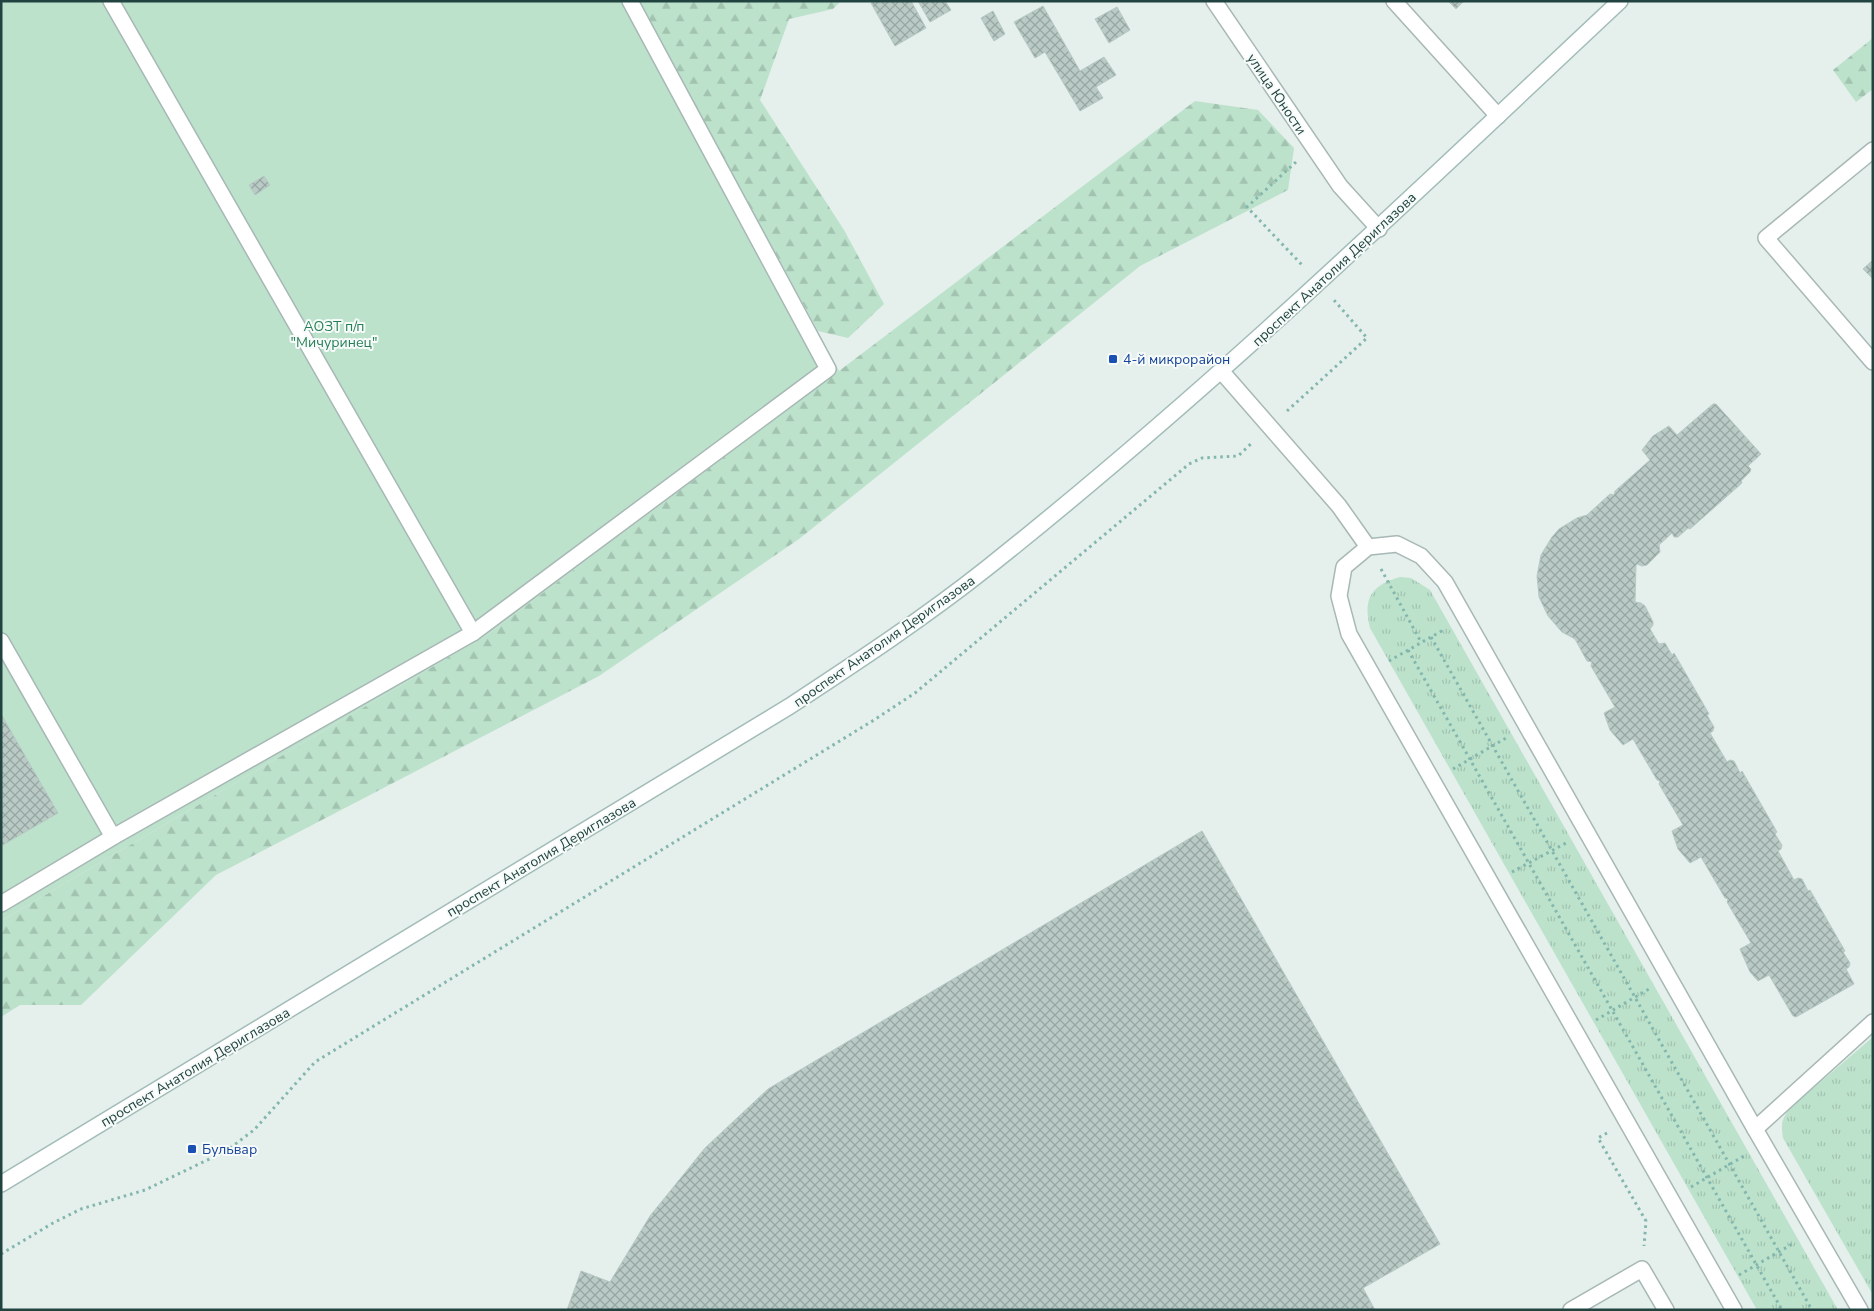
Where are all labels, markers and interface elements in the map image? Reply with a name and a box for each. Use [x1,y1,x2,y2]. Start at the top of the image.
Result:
street label: улица Юности [1242,50,1311,139]
street label: проспект Анатолия Дериглазова [1248,188,1420,351]
park label: АОЗТ п/п "Мичуринец" [291,317,377,352]
place label: 4-й микрорайон [1123,350,1230,369]
marker: 4-й микрорайон [1107,353,1119,365]
street label: проспект Анатолия Дериглазова [790,571,979,712]
street label: проспект Анатолия Дериглазова [443,793,639,922]
street label: проспект Анатолия Дериглазова [97,1003,293,1132]
place label: Бульвар [202,1140,257,1159]
marker: Бульвар [186,1143,198,1155]

